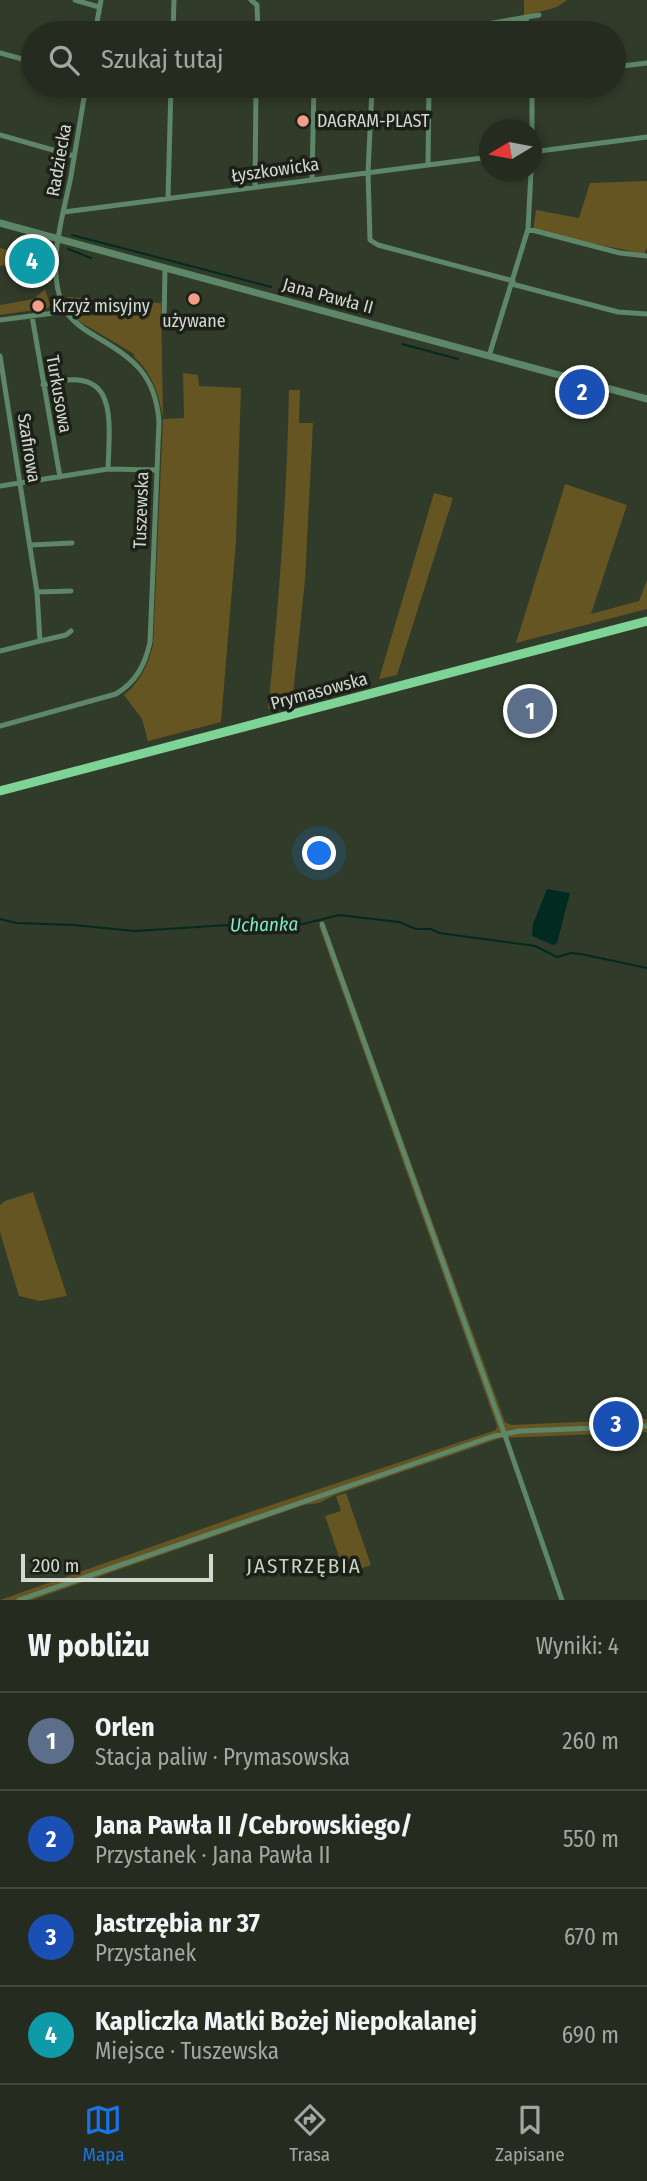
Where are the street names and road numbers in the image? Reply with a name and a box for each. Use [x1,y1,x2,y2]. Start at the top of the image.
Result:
street label: Radziecka [42,122,76,198]
street label: Łyszkowicka [230,153,321,187]
street label: Jana Pawła II [280,273,376,319]
street label: Turkusowa [41,353,77,435]
street label: Szafirowa [13,412,45,484]
street label: Tuszewska [129,471,153,549]
street label: Prymasowska [268,667,370,714]

